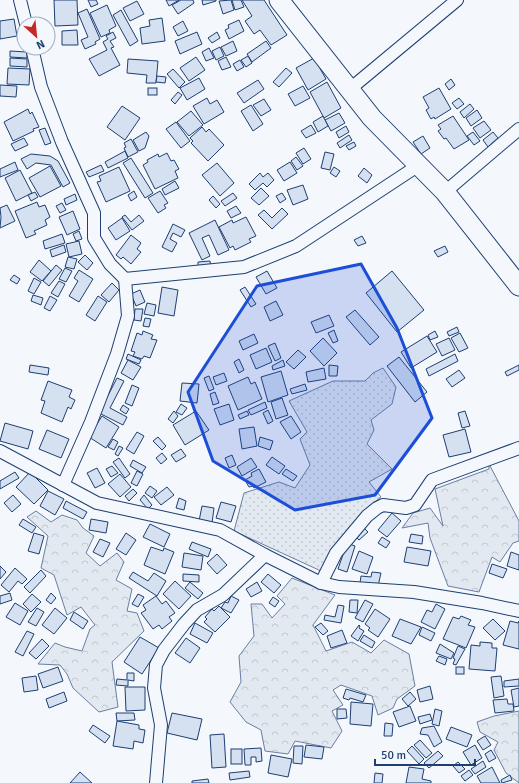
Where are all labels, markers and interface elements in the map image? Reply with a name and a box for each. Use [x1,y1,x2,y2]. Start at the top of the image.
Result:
north arrow [16,16,56,56]
text: N [34,37,47,52]
scale bar [375,741,475,767]
text: 50 m [381,748,406,763]

